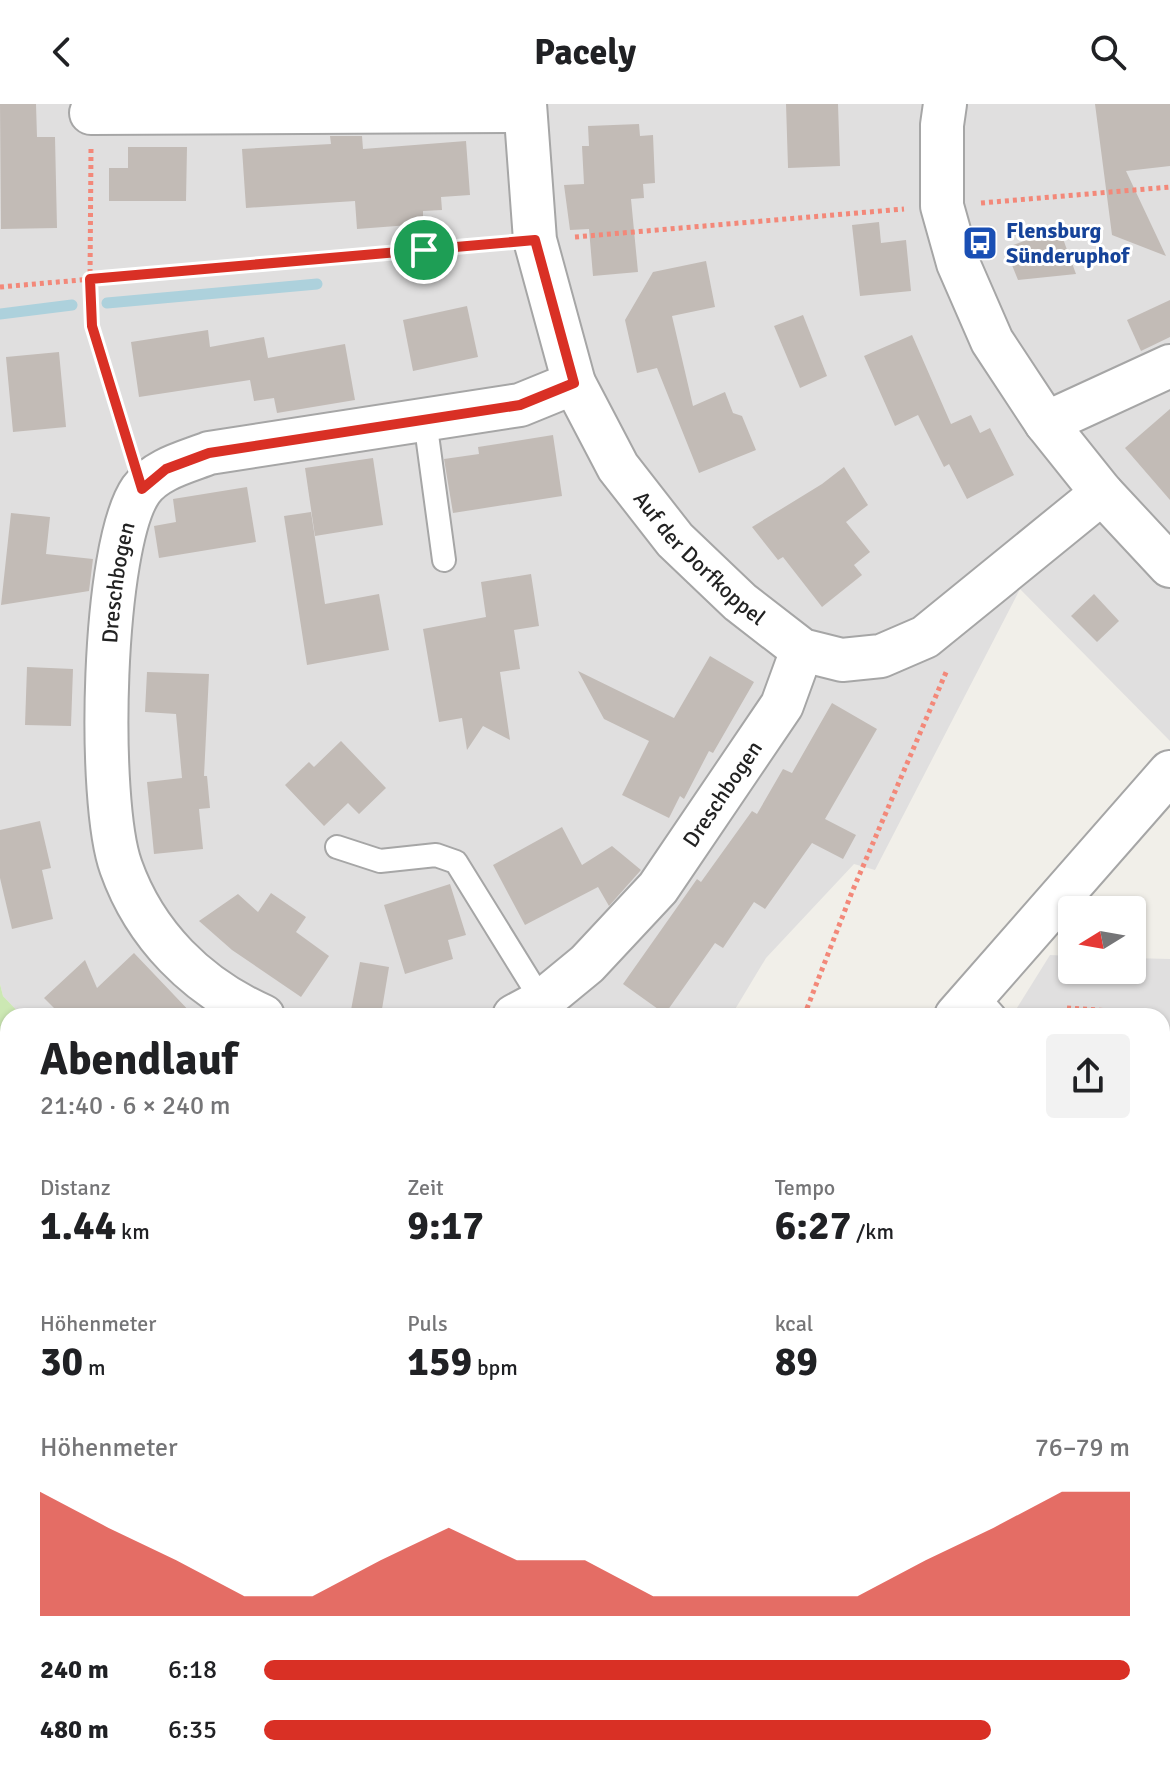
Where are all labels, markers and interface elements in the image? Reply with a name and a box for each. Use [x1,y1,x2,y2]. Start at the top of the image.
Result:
icon: back [40,30,84,74]
text: Pacely [534,30,636,75]
icon: search [1086,30,1130,74]
pin [390,216,458,284]
place label: Flensburg Sünderuphof [1006,217,1130,269]
bus stop icon: Flensburg Sünderuphof [961,224,999,262]
icon: arrive [402,228,446,272]
street label: Auf der Dorfkoppel [628,485,771,630]
street label: Dreschbogen [96,519,140,644]
street label: Dreschbogen [676,735,768,852]
north arrow [1058,896,1146,984]
map controls [1058,896,1146,984]
text: Abendlauf [40,1033,238,1087]
button: share [1046,1034,1130,1118]
text: 21:40 · 6 × 240 m [40,1090,231,1122]
text: Distanz [40,1174,111,1201]
text: Zeit [407,1174,444,1201]
text: Tempo [775,1174,835,1201]
text: 1.44 [40,1201,116,1251]
text: 9:17 [407,1201,484,1251]
text: 6:27 [775,1201,851,1251]
text: km [116,1218,150,1245]
text: /km [851,1218,894,1245]
text: Höhenmeter [40,1310,156,1337]
text: Puls [407,1310,448,1337]
text: kcal [775,1310,813,1337]
text: 30 [40,1337,83,1387]
text: 159 [407,1337,472,1387]
text: 89 [775,1337,818,1387]
text: m [83,1354,106,1381]
text: bpm [472,1354,518,1381]
text: Höhenmeter [40,1432,178,1464]
text: 76–79 m [1035,1432,1130,1464]
text: 240 m [40,1654,109,1686]
text: 6:18 [168,1654,217,1686]
text: 480 m [40,1714,109,1746]
text: 6:35 [168,1714,217,1746]

